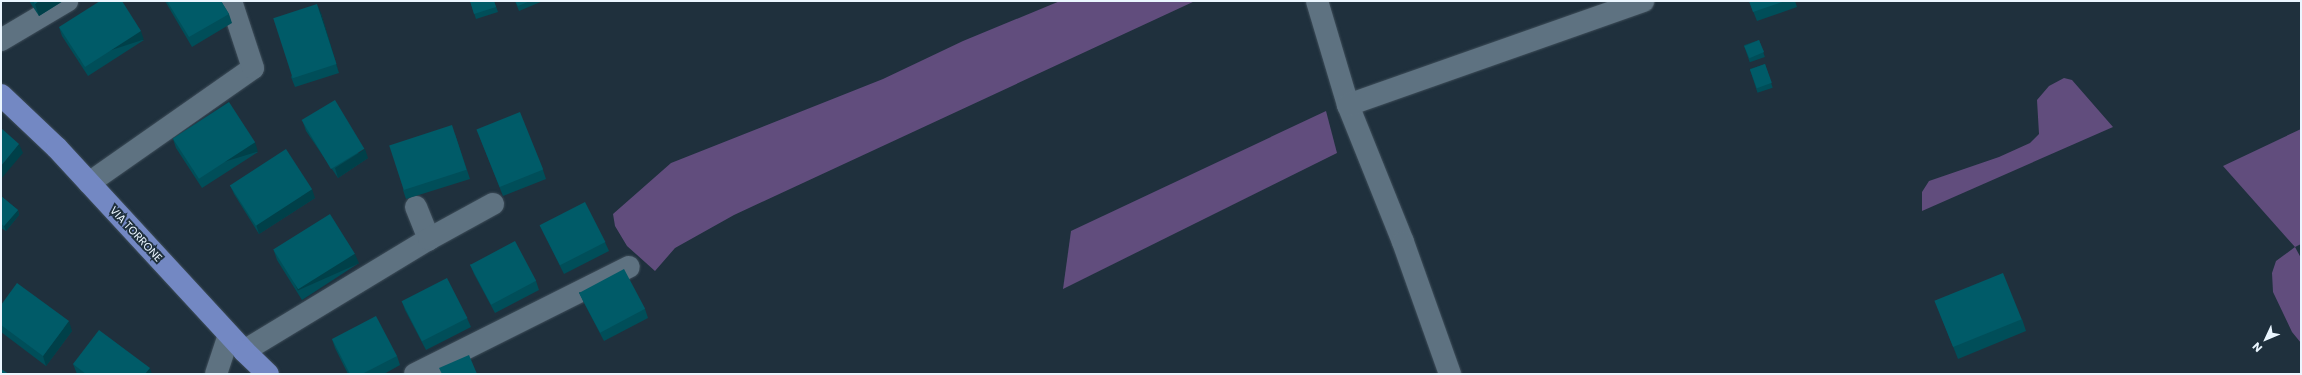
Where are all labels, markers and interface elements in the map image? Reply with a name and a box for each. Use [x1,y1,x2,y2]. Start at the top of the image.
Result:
street label: VIA TORRONE [107,204,165,264]
north arrow [2246,319,2286,359]
text: N [2249,339,2266,356]

